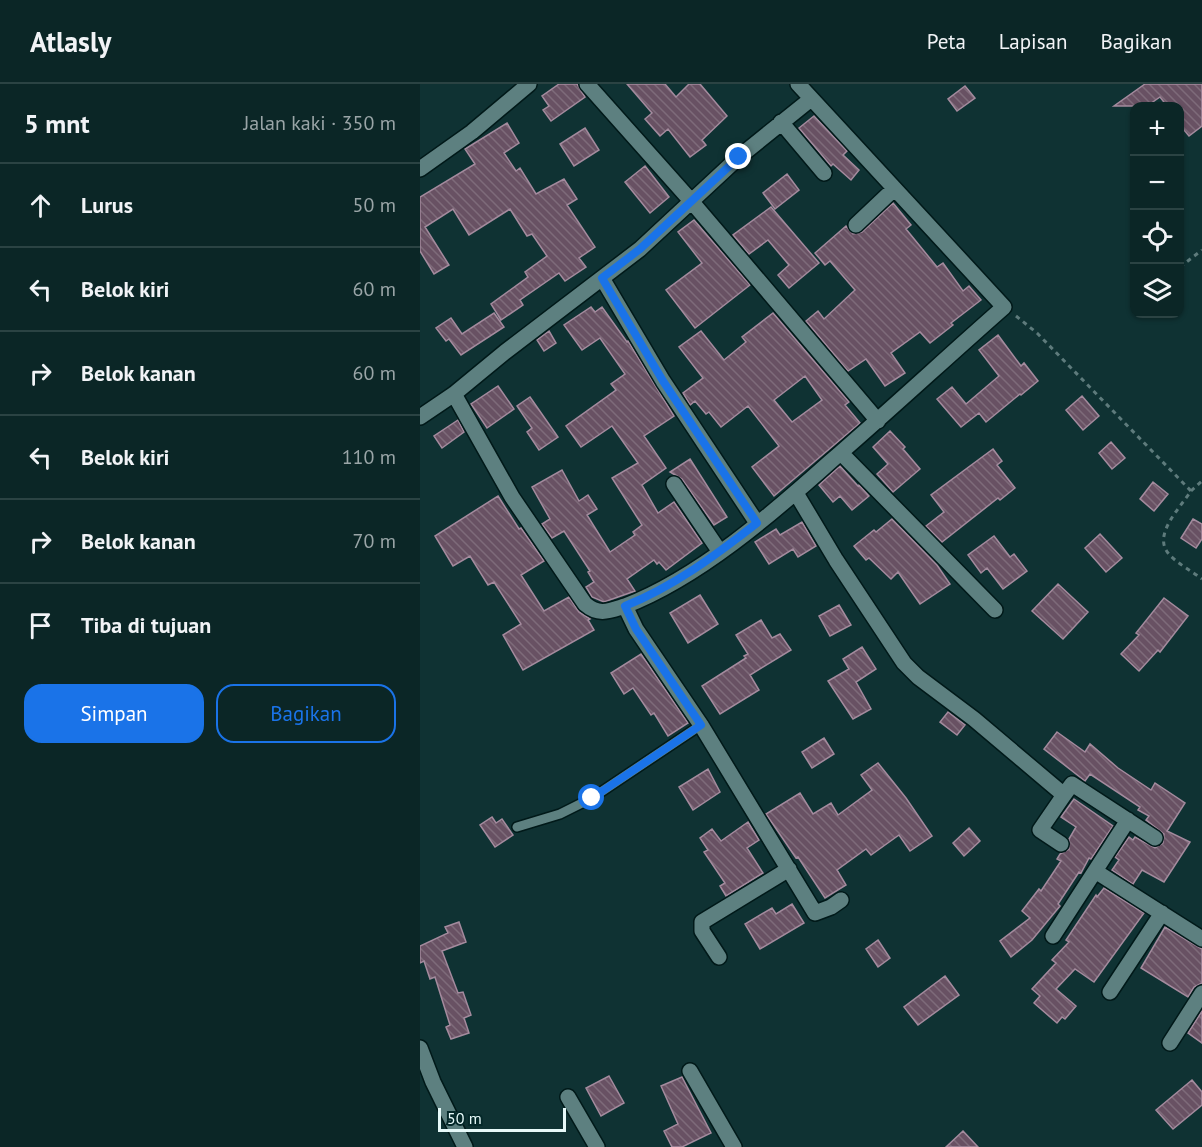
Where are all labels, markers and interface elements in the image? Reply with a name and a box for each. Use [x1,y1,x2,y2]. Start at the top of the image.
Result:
text: Atlasly [30,23,112,60]
text: Peta [927,28,966,55]
text: Lapisan [999,28,1067,55]
text: Bagikan [1100,28,1172,55]
map controls [1130,102,1184,318]
button: + [1130,102,1184,156]
text: 5 mnt [24,107,90,140]
text: Jalan kaki · 350 m [243,110,396,136]
route end [725,143,751,169]
button: − [1130,156,1184,210]
icon: ahead [24,189,57,222]
text: Lurus [81,191,133,219]
text: 50 m [353,192,396,218]
button: locate [1130,210,1184,264]
button: layers [1130,264,1184,318]
icon: left [24,273,57,306]
text: Belok kiri [81,275,170,303]
text: 60 m [353,276,396,302]
icon: right [24,357,57,390]
text: Belok kanan [81,359,196,387]
text: 60 m [353,360,396,386]
icon: left [24,441,57,474]
text: Belok kiri [81,443,170,471]
text: 110 m [342,444,396,470]
icon: right [24,525,57,558]
text: Belok kanan [81,527,196,555]
text: 70 m [353,528,396,554]
icon: arrive [24,609,57,642]
text: Tiba di tujuan [81,611,211,639]
button: Simpan [24,684,204,743]
button: Bagikan [216,684,396,743]
route start [578,784,604,810]
scale bar [438,1105,566,1132]
text: 50 m [447,1108,482,1128]

